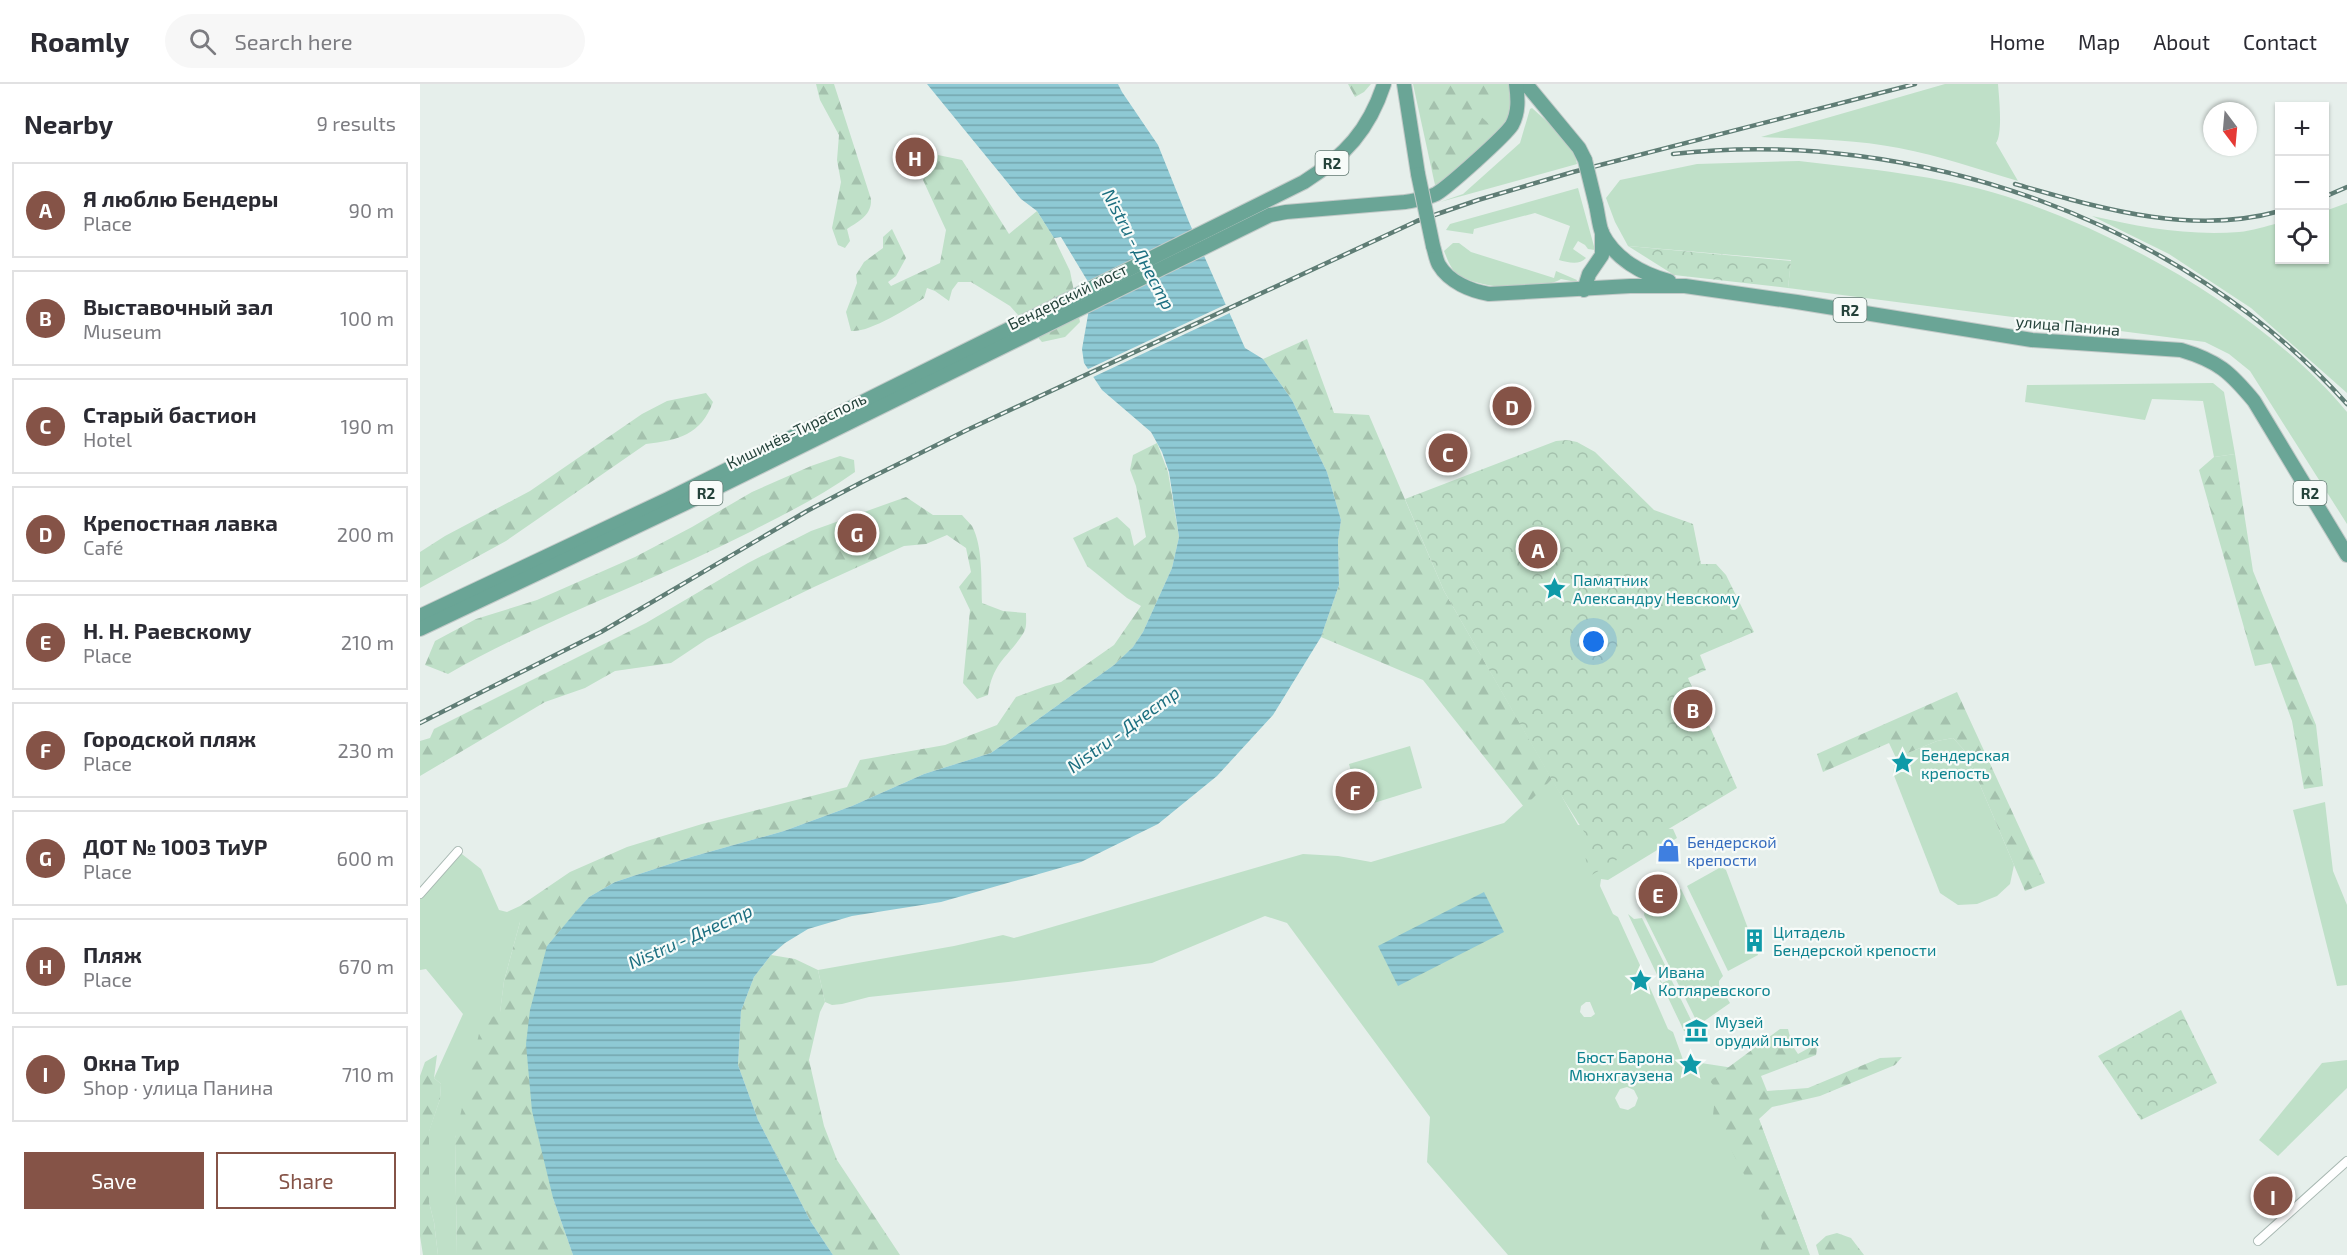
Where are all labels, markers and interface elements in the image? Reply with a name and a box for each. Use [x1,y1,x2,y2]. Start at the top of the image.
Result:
search box [165,14,585,68]
text: Roamly [30,24,129,58]
icon: search [186,25,219,58]
text: Search here [234,28,353,54]
text: Home [1989,29,2045,54]
text: Map [2078,29,2120,54]
text: About [2153,29,2210,54]
text: Contact [2243,29,2317,54]
north arrow [2203,102,2257,156]
map controls [2275,102,2329,264]
button: + [2275,102,2329,156]
text: Nearby [24,108,113,139]
text: 9 results [316,111,396,135]
pin: H [896,134,934,180]
road number: R2 [1316,151,1348,175]
button: − [2275,156,2329,210]
text: Я люблю Бендеры [83,185,279,211]
water label: Nistru - Днестр [1098,185,1180,313]
text: A [39,198,52,222]
text: 90 m [349,198,394,222]
button: locate [2275,210,2329,264]
text: Place [83,211,132,235]
street label: Бендерский мост [1004,259,1130,333]
text: Выставочный зал [83,293,273,319]
road number: R2 [1834,298,1866,322]
text: B [39,306,52,330]
text: 100 m [340,306,394,330]
street label: улица Панина [2015,311,2121,340]
text: Museum [83,319,162,343]
pin: D [1492,384,1532,428]
street label: Кишинёв-Тирасполь [723,388,869,472]
text: Старый бастион [83,401,256,427]
text: C [40,414,51,438]
text: 190 m [341,414,394,438]
text: Hotel [83,427,132,451]
pin: C [1428,430,1468,476]
road number: R2 [690,481,722,505]
road number: R2 [2294,481,2326,505]
text: Крепостная лавка [83,509,278,535]
pin: G [838,510,876,556]
text: D [39,522,52,546]
text: 200 m [337,522,394,546]
pin: A [1518,526,1558,572]
text: Café [83,535,124,559]
place label: Памятник Александру Невскому [1573,570,1740,608]
place icon: Памятник Александру Невскому [1542,575,1568,601]
text: Н. Н. Раевскому [83,617,251,643]
your location [1579,627,1608,656]
text: E [40,630,51,654]
text: 210 m [341,630,394,654]
text: Place [83,643,132,667]
water label: Nistru - Днестр [1062,681,1184,777]
pin: B [1674,686,1712,732]
text: Городской пляж [83,725,256,751]
text: F [40,738,51,762]
text: 230 m [338,738,394,762]
place label: Бендерская крепость [1921,745,2010,782]
place icon: Бендерская крепость [1890,750,1916,776]
text: Place [83,751,132,775]
pin: F [1336,768,1374,814]
place label: Бендерской крепости [1687,832,1777,869]
text: ДОТ № 1003 ТиУР [83,833,268,859]
shop icon: Бендерской крепости [1656,837,1682,863]
text: G [39,846,52,870]
text: 600 m [336,846,394,870]
text: Place [83,859,132,883]
pin: E [1638,872,1678,916]
water label: Nistru - Днестр [624,899,756,973]
place label: Цитадель Бендерской крепости [1773,922,1936,959]
building icon: Цитадель Бендерской крепости [1742,927,1768,953]
text: Пляж [83,941,142,967]
text: H [39,954,52,978]
text: 670 m [338,954,394,978]
place label: Ивана Котляревского [1658,962,1771,999]
text: Place [83,967,132,991]
place icon: Ивана Котляревского [1627,967,1653,993]
place label: Музей орудий пыток [1715,1012,1820,1050]
museum icon: Музей орудий пыток [1684,1017,1710,1043]
place label: Бюст Барона Мюнхгаузена [1569,1047,1673,1085]
text: Окна Тир [83,1049,180,1075]
place icon: Бюст Барона Мюнхгаузена [1678,1052,1704,1078]
text: I [43,1062,48,1086]
text: 710 m [342,1062,394,1086]
text: Shop · улица Панина [83,1075,273,1099]
button: Save [24,1152,204,1209]
button: Share [216,1152,396,1209]
pin: I [2254,1174,2292,1218]

